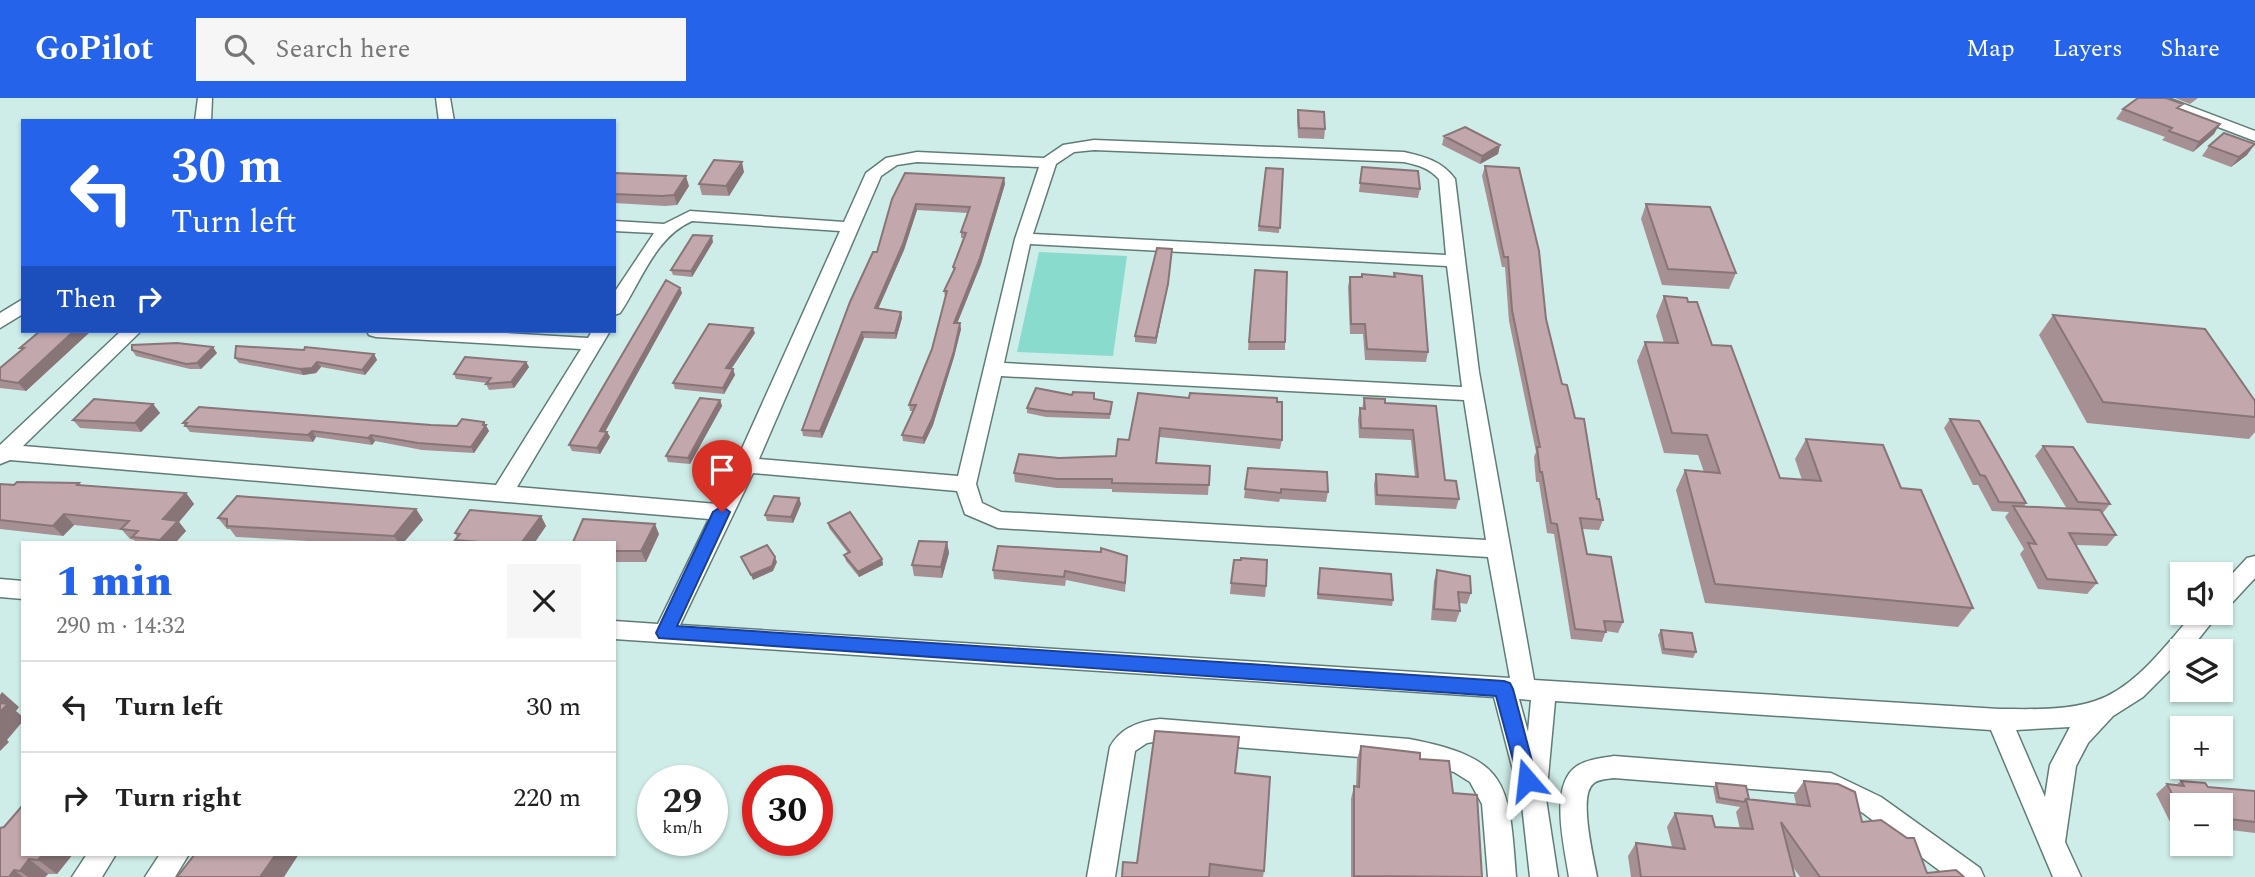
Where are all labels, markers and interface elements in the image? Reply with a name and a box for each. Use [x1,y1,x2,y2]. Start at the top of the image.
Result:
search box [196,18,686,81]
text: GoPilot [35,24,154,74]
text: Search here [276,29,410,69]
icon: search [220,30,258,68]
text: Map [1966,31,2015,67]
text: Layers [2053,31,2123,67]
text: Share [2161,31,2220,67]
text: 30 m [171,130,282,205]
icon: left [56,147,147,238]
text: Turn left [171,198,297,247]
text: Then [56,279,116,319]
icon: right [130,280,168,318]
pin [692,440,752,512]
icon: arrive [703,451,741,489]
text: 1 min [56,551,172,614]
map controls [2170,562,2233,856]
button: sound [2170,562,2233,625]
button: close [507,564,581,638]
text: 290 m · 14:32 [56,609,185,644]
button: layers [2170,639,2233,702]
text: Turn left [115,687,223,727]
text: 30 m [526,687,581,727]
icon: left [56,688,94,726]
button: + [2170,716,2233,779]
position arrow [1490,743,1564,817]
speed limit sign: 30 [742,765,833,856]
text: 29 [663,775,702,828]
text: Turn right [115,778,242,818]
text: 220 m [513,778,581,818]
icon: right [56,779,94,817]
button: − [2170,793,2233,856]
text: km/h [662,814,703,841]

